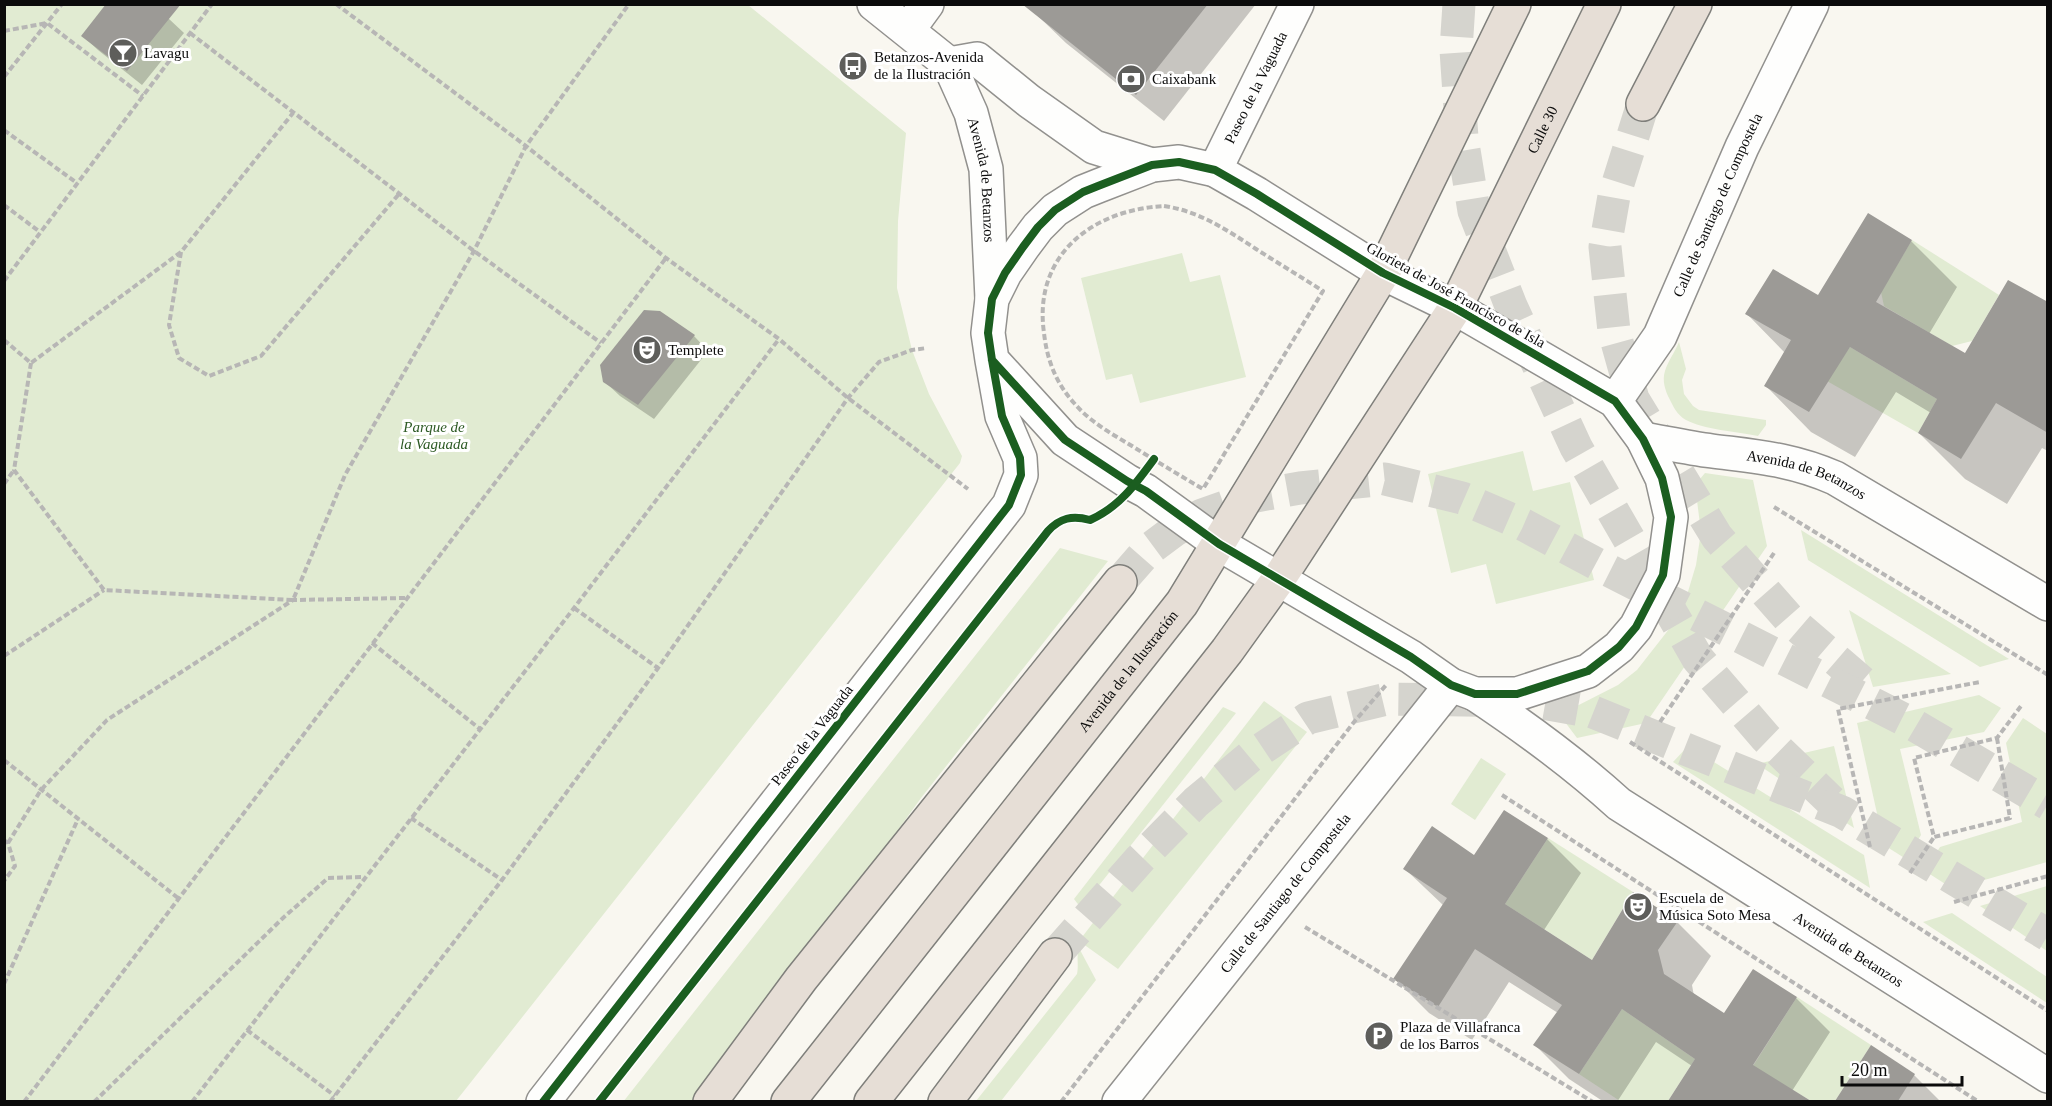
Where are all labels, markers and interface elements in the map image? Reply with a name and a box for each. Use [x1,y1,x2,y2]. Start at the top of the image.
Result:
street label: Paseo de la Vaguada [1221,29,1290,146]
bar icon: Lavagu [107,37,139,69]
place label: Lavagu [144,45,189,61]
place label: Betanzos-Avenida de la Ilustración [874,49,984,82]
bus stop icon: Betanzos-Avenida de la Ilustración [837,50,869,82]
bank icon: Caixabank [1115,63,1147,95]
place label: Caixabank [1152,71,1217,87]
street label: Calle 30 [1524,104,1561,156]
street label: Calle de Santiago de Compostela [1670,110,1765,299]
street label: Avenida de Betanzos [965,116,997,243]
street label: Glorieta de José Francisco de Isla [1364,239,1549,351]
theatre icon: Templete [631,334,663,366]
place label: Templete [668,342,724,358]
park label: Parque de la Vaguada [400,419,468,452]
street label: Avenida de Betanzos [1746,447,1869,503]
street label: Avenida de la Ilustración [1075,607,1181,735]
street label: Paseo de la Vaguada [768,682,856,788]
street label: Calle de Santiago de Compostela [1217,810,1354,976]
place label: Escuela de Música Soto Mesa [1659,890,1771,923]
theatre icon: Escuela de Música Soto Mesa [1622,891,1654,923]
street label: Avenida de Betanzos [1791,909,1906,990]
place label: Plaza de Villafranca de los Barros [1400,1019,1521,1052]
parking icon: Plaza de Villafranca de los Barros [1363,1020,1395,1052]
scale bar [1842,1049,1962,1087]
text: 20 m [1851,1060,1888,1080]

